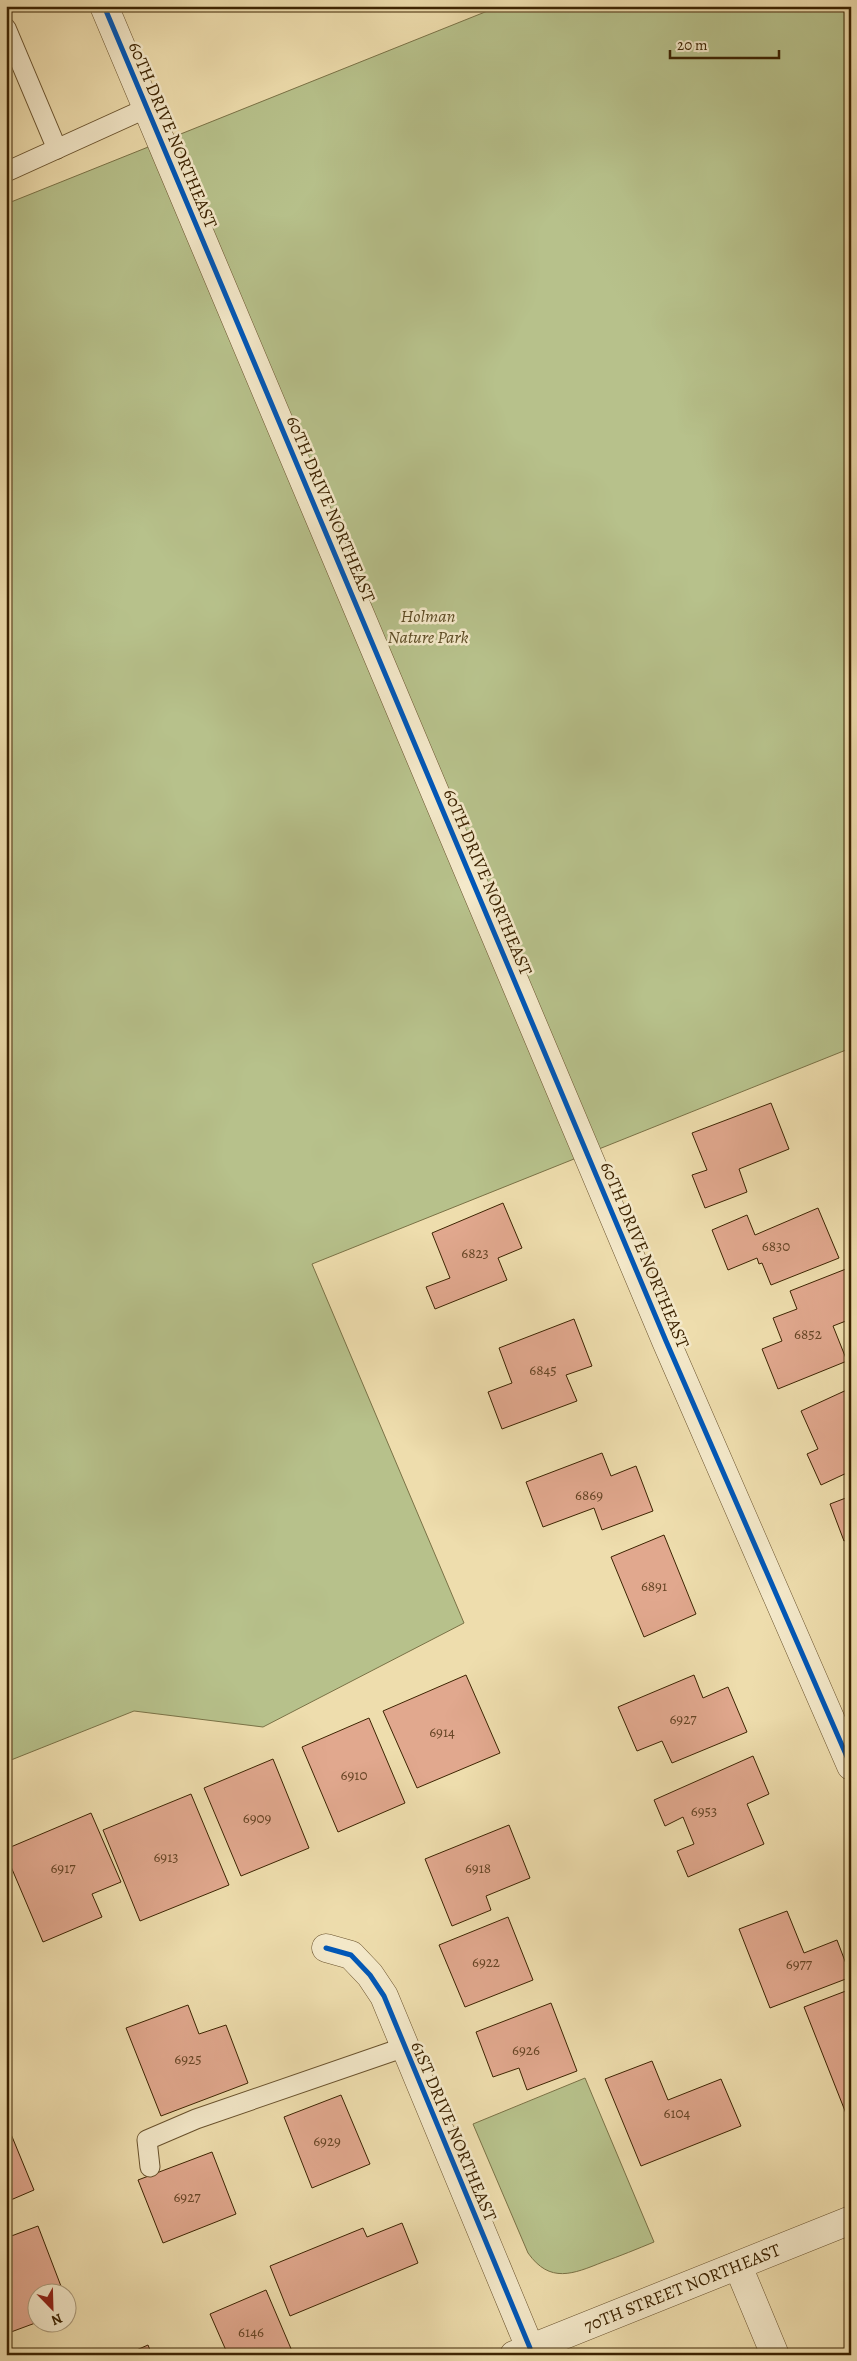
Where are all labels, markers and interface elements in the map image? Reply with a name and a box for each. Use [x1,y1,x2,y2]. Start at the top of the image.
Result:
scale bar [670,28,778,60]
text: 20 m [677,35,708,55]
street label: 60TH DRIVE NORTHEAST [123,38,223,232]
street label: 60TH DRIVE NORTHEAST [281,412,381,606]
park label: Holman Nature Park [387,604,469,649]
street label: 60TH DRIVE NORTHEAST [438,785,538,979]
street label: 60TH DRIVE NORTHEAST [595,1158,695,1352]
house number: 6830 [762,1236,790,1256]
house number: 6823 [461,1243,489,1263]
house number: 6852 [794,1324,822,1344]
house number: 6845 [529,1360,557,1380]
house number: 6869 [575,1485,603,1505]
house number: 6891 [641,1576,667,1596]
house number: 6927 [669,1709,697,1729]
house number: 6914 [429,1722,455,1742]
house number: 6910 [341,1765,367,1785]
house number: 6953 [691,1801,717,1821]
house number: 6909 [243,1808,271,1828]
house number: 6913 [153,1847,179,1867]
house number: 6917 [50,1858,76,1878]
house number: 6918 [465,1858,491,1878]
house number: 6922 [472,1952,500,1972]
house number: 6977 [786,1954,813,1974]
street label: 61ST DRIVE NORTHEAST [405,2037,503,2225]
house number: 6926 [512,2040,540,2060]
house number: 6925 [174,2049,202,2069]
house number: 6104 [664,2103,691,2123]
house number: 6929 [313,2131,341,2151]
house number: 6927 [173,2187,201,2207]
street label: 70TH STREET NORTHEAST [580,2238,784,2338]
north arrow [28,2284,78,2334]
text: N [48,2309,65,2330]
house number: 6146 [238,2322,264,2342]

